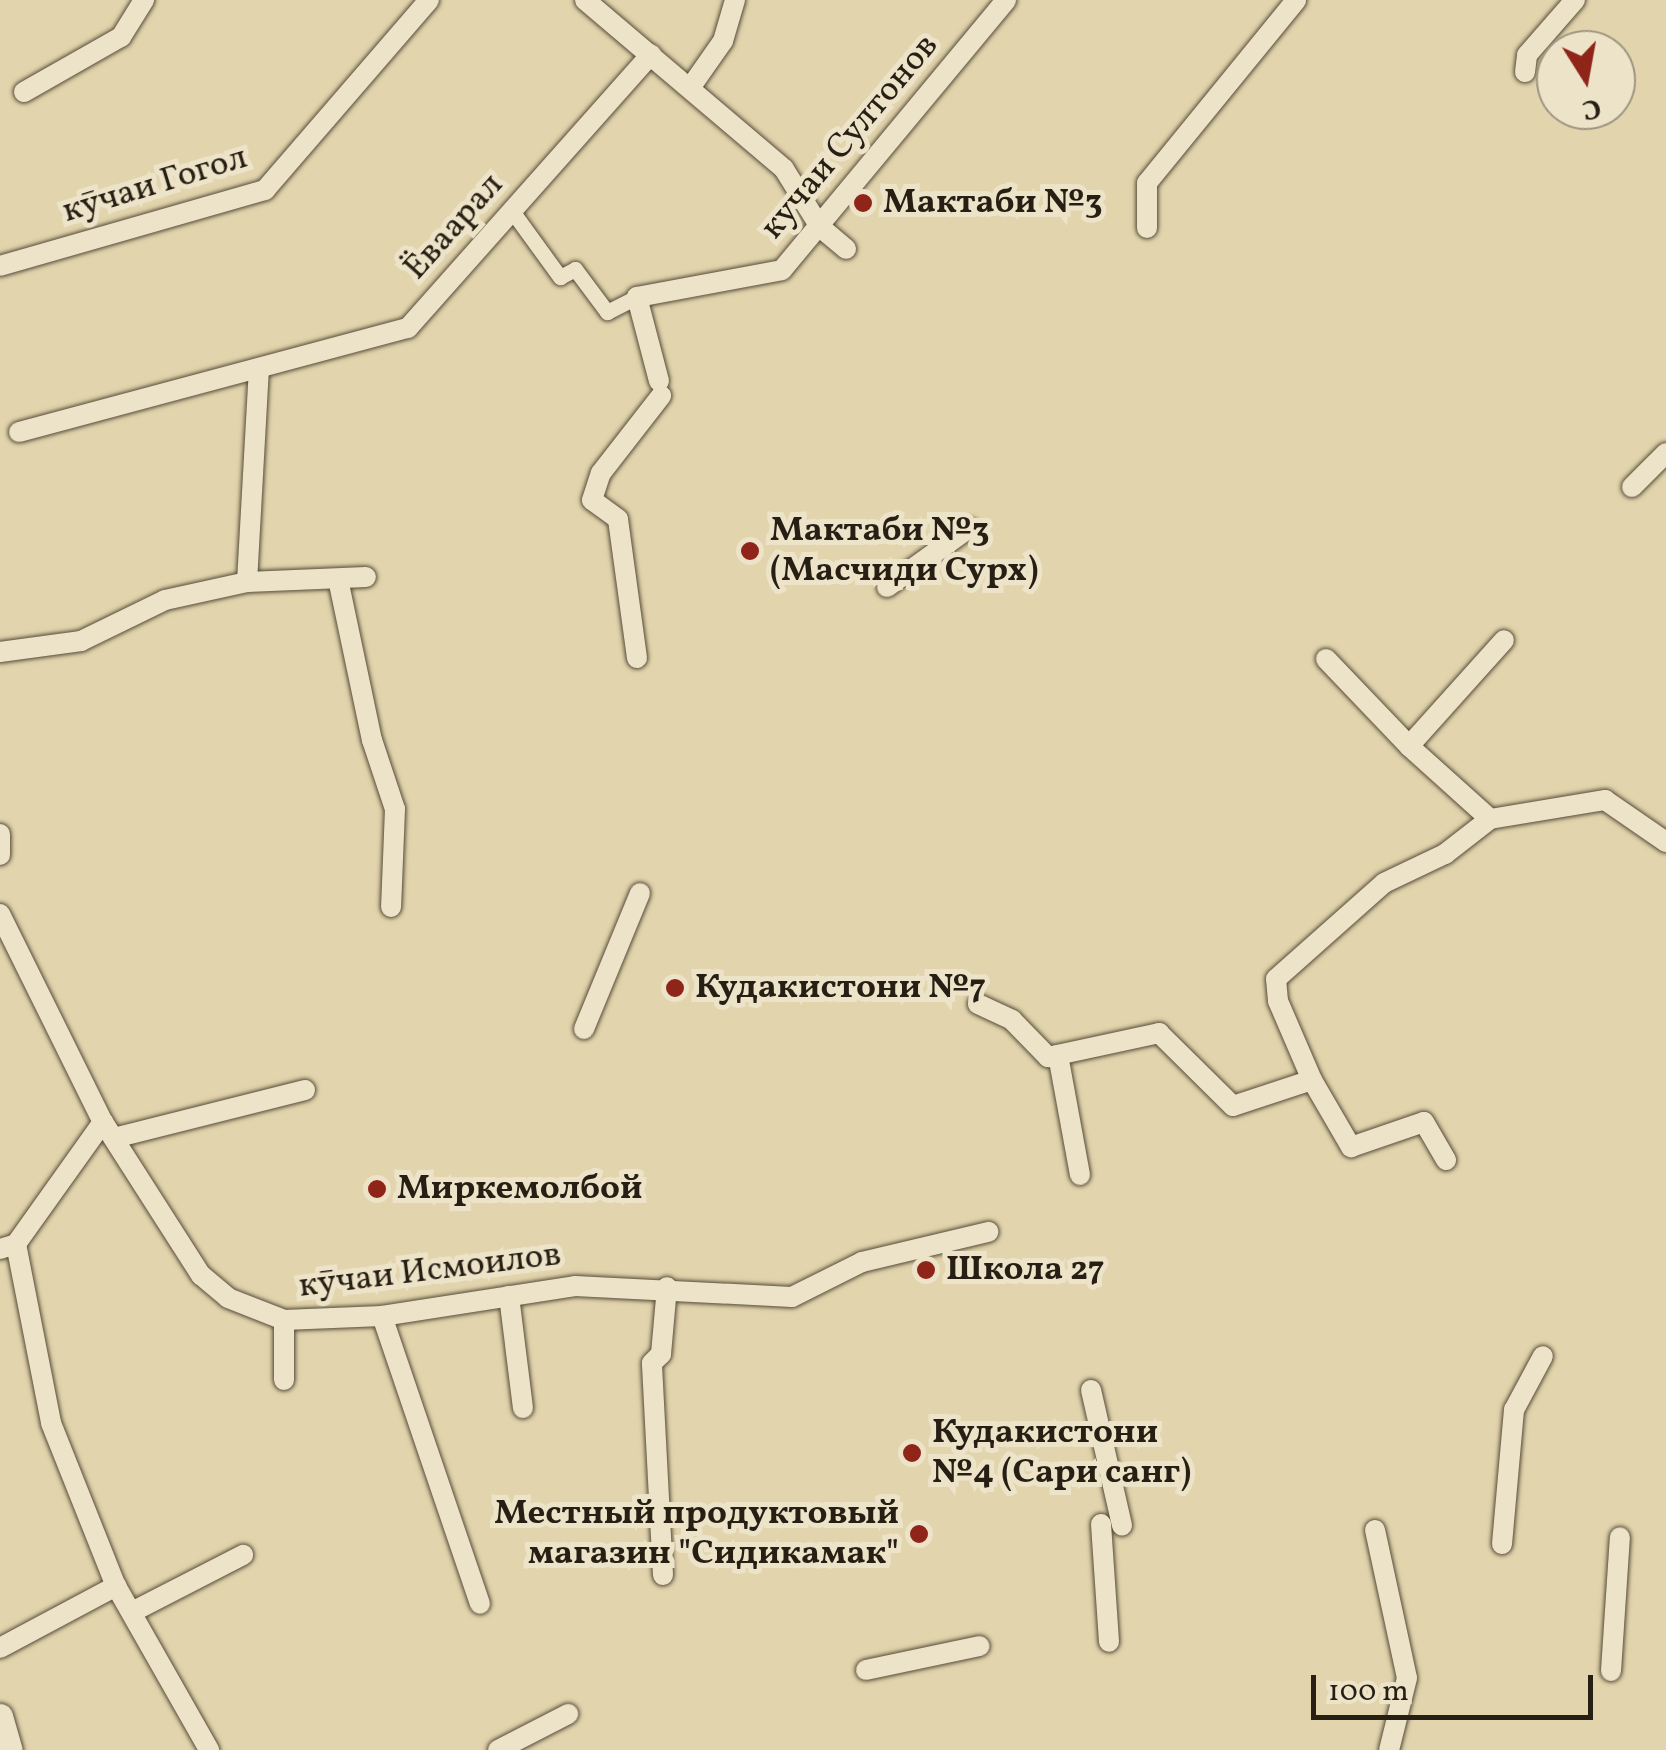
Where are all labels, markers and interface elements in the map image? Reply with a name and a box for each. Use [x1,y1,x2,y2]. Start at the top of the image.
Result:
street label: кучаи Султонов [752,26,948,248]
north arrow [1536,30,1636,130]
text: С [1579,87,1604,129]
street label: кӯчаи Гогол [58,137,252,233]
street label: Ёваарал [395,165,513,289]
place label: Мактаби №3 [883,182,1103,224]
marker: Мактаби №3 [852,192,874,214]
place label: Мактаби №3 (Масчиди Сурх) [770,510,1038,592]
marker: Мактаби №3 (Масчиди Сурх) [739,540,761,562]
place label: Кудакистони №7 [695,967,986,1009]
marker: Кудакистони №7 [664,977,686,999]
place label: Миркемолбой [397,1168,642,1210]
marker: Миркемолбой [366,1178,388,1200]
street label: кӯчаи Исмоилов [297,1234,563,1308]
place label: Школа 27 [946,1249,1105,1291]
marker: Школа 27 [915,1259,937,1281]
place label: Кудакистони №4 (Сари санг) [932,1412,1191,1494]
marker: Кудакистони №4 (Сари санг) [901,1442,923,1464]
place label: Местный продуктовый магазин "Сидикамак" [494,1493,899,1575]
marker: Местный продуктовый магазин "Сидикамак" [908,1523,930,1545]
scale bar [1316,1655,1598,1717]
text: 100 m [1328,1671,1409,1713]

